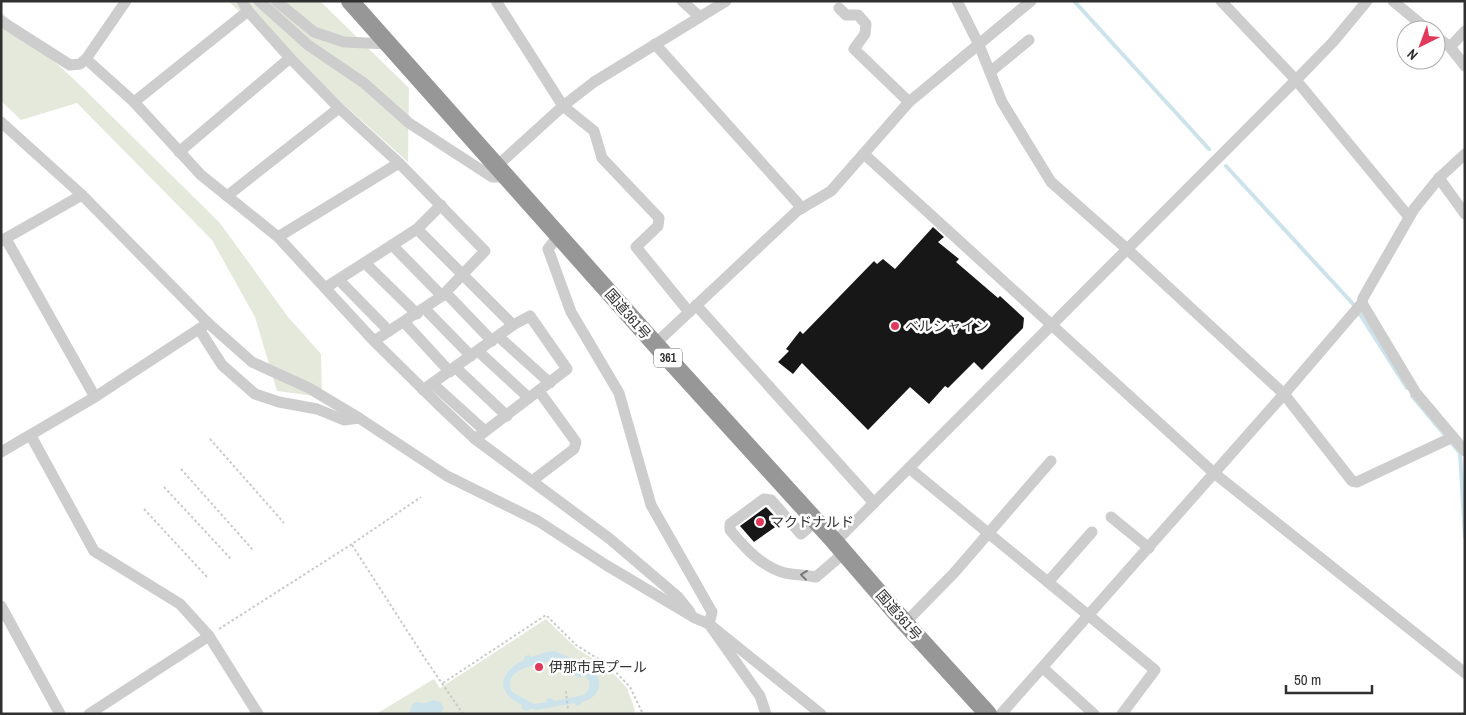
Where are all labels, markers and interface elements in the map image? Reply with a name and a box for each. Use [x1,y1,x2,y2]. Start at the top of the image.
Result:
north arrow [1396,20,1446,70]
text: N [1403,45,1421,64]
street label: 国道361号 [601,285,655,343]
place label: ベルシャイン [905,317,989,335]
marker: ベルシャイン [889,320,901,332]
road number: 361 [654,348,682,368]
place label: マクドナルド [770,513,854,531]
marker: マクドナルド [754,516,766,528]
one-way arrow [800,570,808,581]
street label: 国道361号 [872,586,926,644]
place label: 伊那市民プール [549,658,647,676]
marker: 伊那市民プール [533,661,545,673]
scale bar [1286,662,1372,694]
text: 50 m [1294,669,1321,690]

